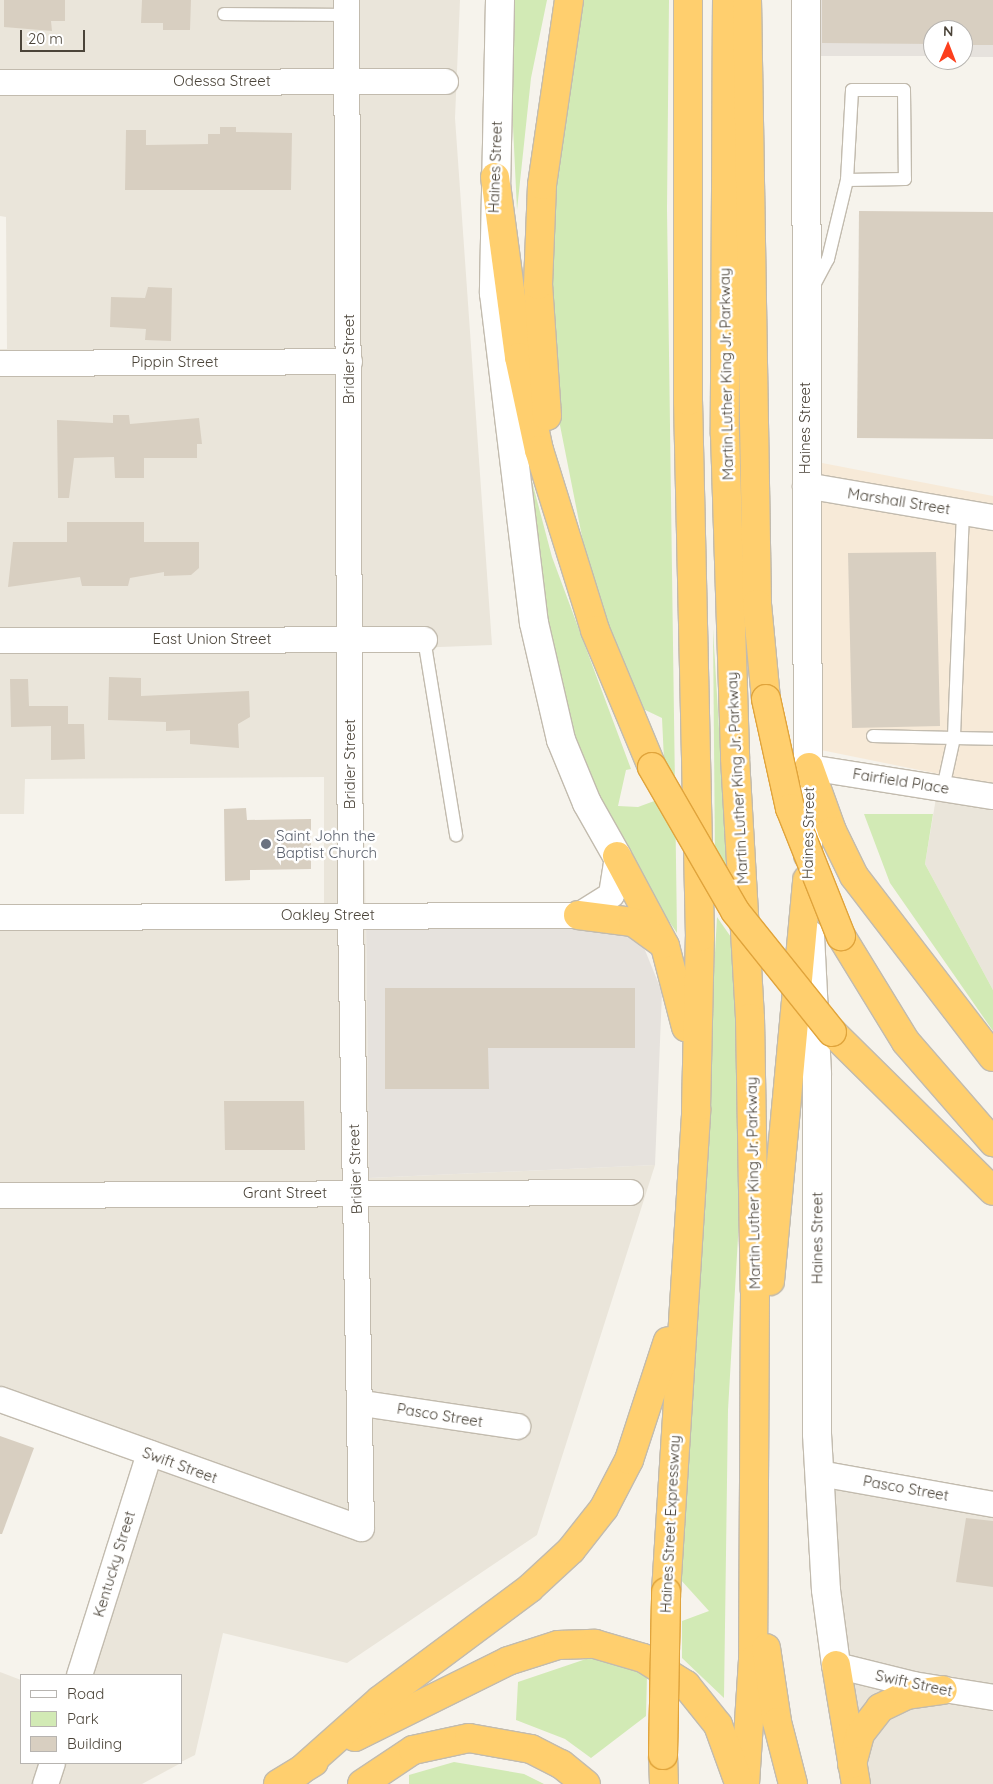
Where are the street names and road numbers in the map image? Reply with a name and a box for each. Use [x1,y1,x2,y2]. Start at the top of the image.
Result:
street label: Odessa Street [173,72,271,90]
street label: Haines Street [484,121,506,213]
street label: Martin Luther King Jr. Parkway [715,268,737,480]
street label: Bridier Street [340,314,358,404]
street label: Pippin Street [131,353,219,371]
street label: Haines Street [796,382,814,474]
street label: Marshall Street [846,484,952,518]
street label: East Union Street [152,630,272,648]
street label: Martin Luther King Jr. Parkway [722,671,752,885]
street label: Bridier Street [341,719,359,809]
street label: Fairfield Place [851,764,951,798]
street label: Haines Street [798,787,818,879]
street label: Oakley Street [281,906,375,924]
street label: Martin Luther King Jr. Parkway [742,1077,764,1289]
street label: Bridier Street [344,1124,366,1214]
street label: Grant Street [243,1184,327,1202]
street label: Haines Street [808,1192,826,1284]
street label: Pasco Street [396,1399,484,1431]
street label: Haines Street Expressway [656,1435,684,1613]
street label: Swift Street [140,1443,220,1487]
street label: Pasco Street [862,1472,950,1504]
street label: Kentucky Street [89,1509,139,1619]
street label: Swift Street [874,1666,954,1700]

